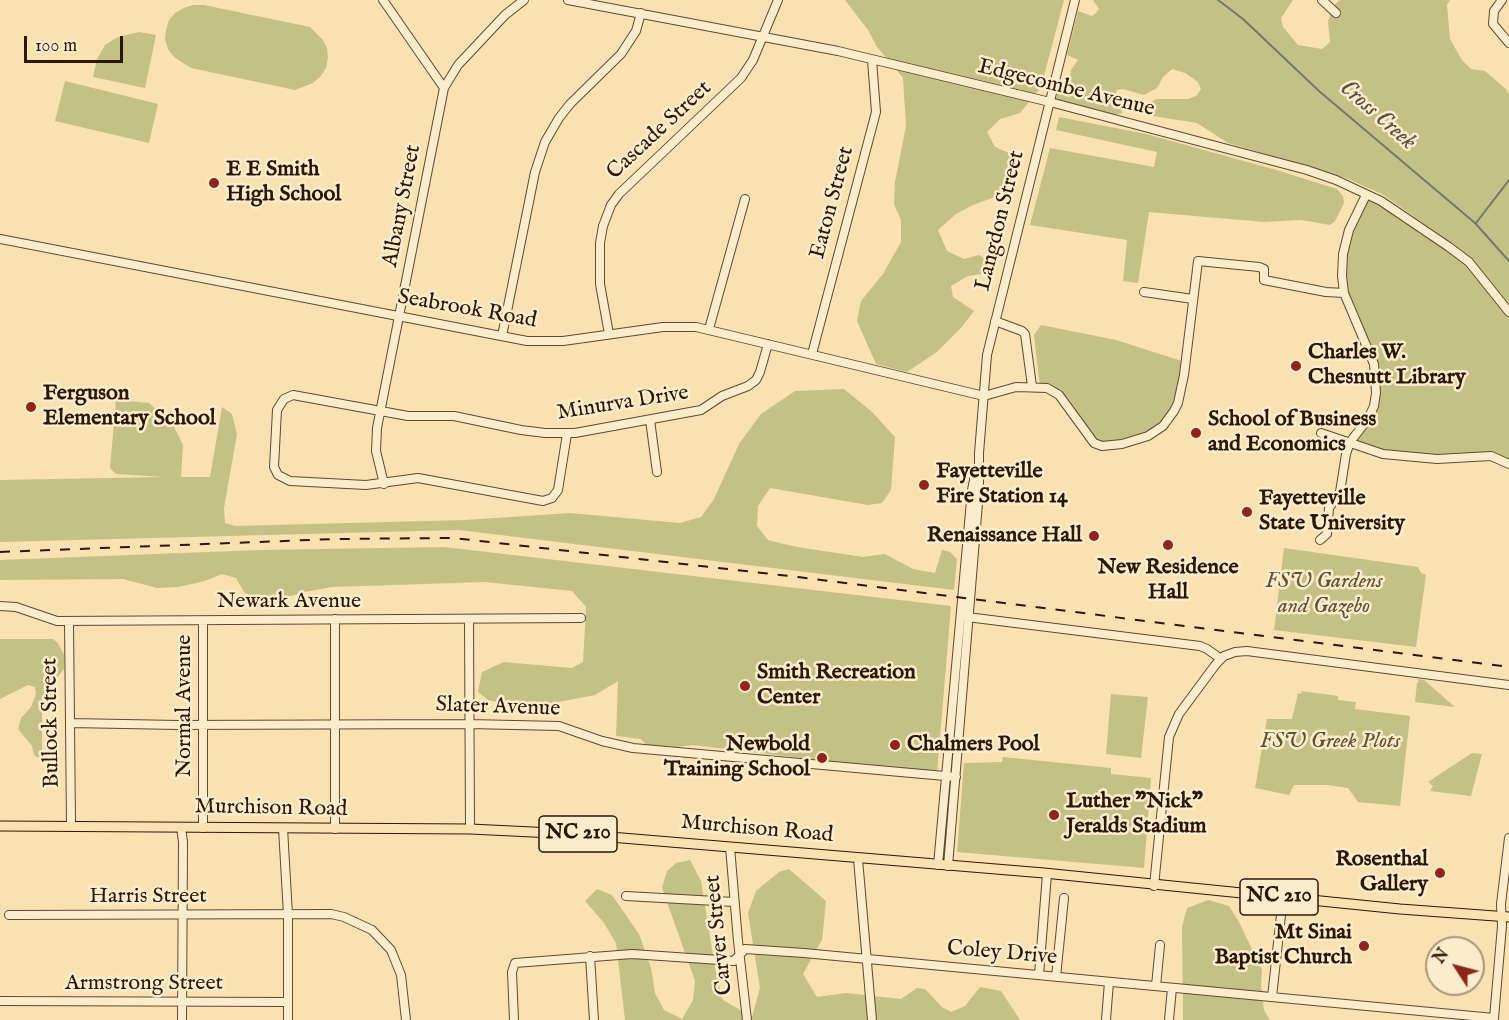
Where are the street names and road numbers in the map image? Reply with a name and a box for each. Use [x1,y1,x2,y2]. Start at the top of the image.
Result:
street label: Edgecombe Avenue [975,54,1157,124]
street label: Cascade Street [602,76,718,186]
street label: Albany Street [378,143,428,269]
street label: Eaton Street [805,144,861,262]
street label: Langdon Street [971,148,1031,294]
street label: Seabrook Road [395,285,539,335]
street label: Minurva Drive [555,381,691,427]
street label: Newark Avenue [217,589,361,615]
street label: Normal Avenue [172,635,198,777]
street label: Bullock Street [38,658,66,788]
street label: Slater Avenue [435,693,561,723]
street label: Murchison Road [194,794,348,824]
street label: Murchison Road [680,810,834,850]
road number: NC 210 [539,816,617,852]
street label: Carver Street [701,874,739,996]
road number: NC 210 [1240,879,1318,915]
street label: Harris Street [89,884,207,910]
street label: Coley Drive [946,936,1058,972]
street label: Armstrong Street [65,971,223,997]

